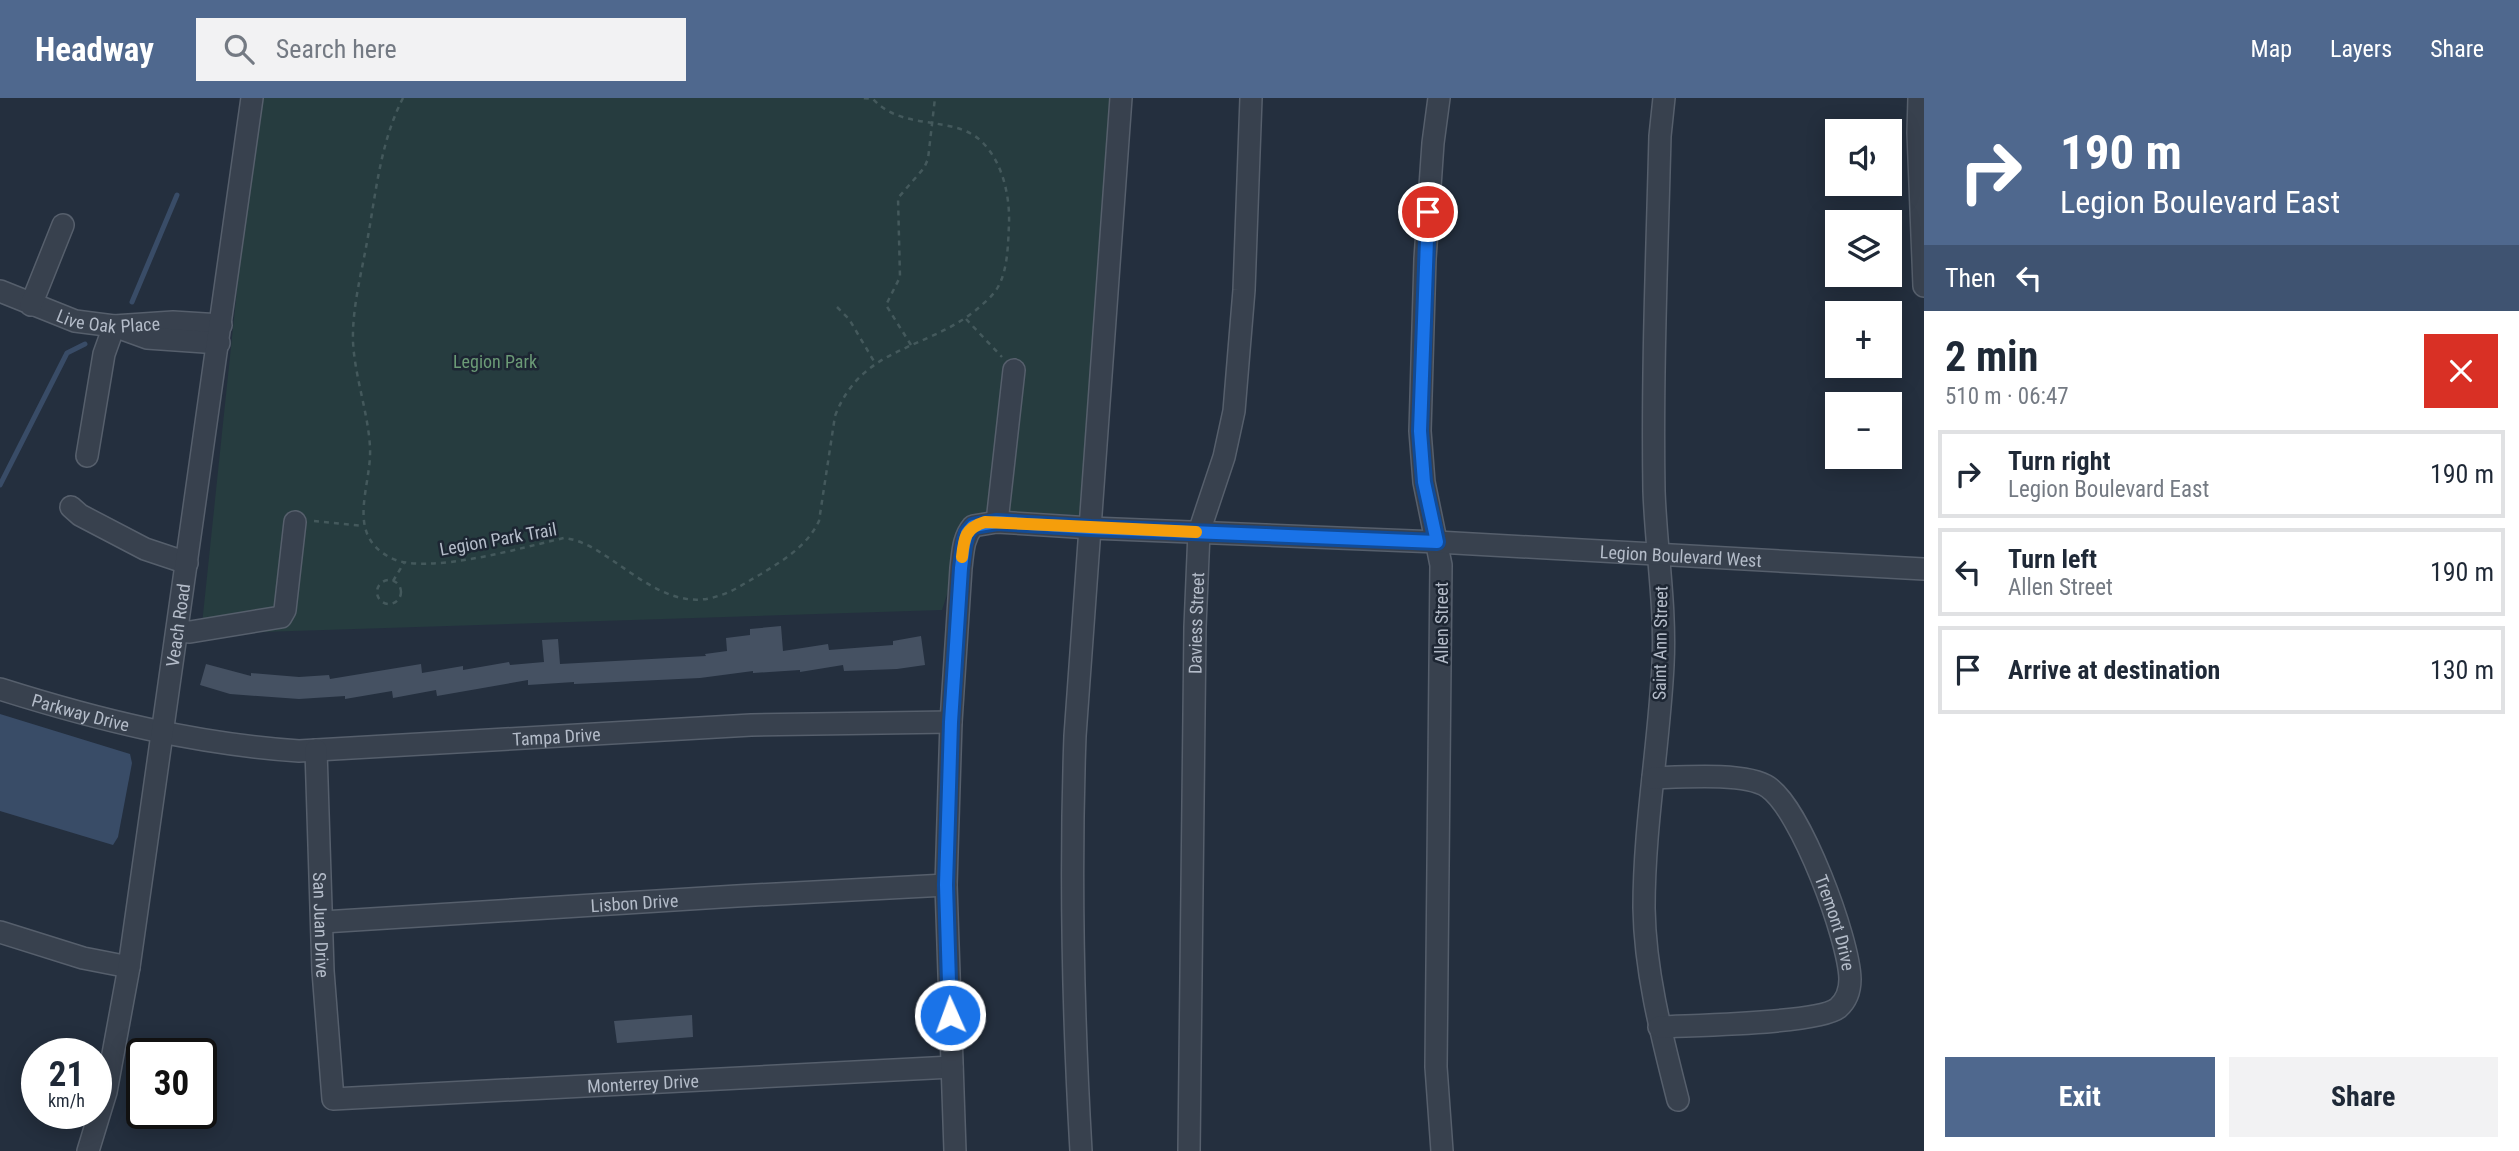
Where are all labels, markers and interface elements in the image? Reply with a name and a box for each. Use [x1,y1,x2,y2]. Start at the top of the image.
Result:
search box [196,18,686,81]
text: Headway [35,30,154,69]
icon: search [220,30,258,68]
text: Search here [276,34,397,64]
text: Map [2251,35,2292,63]
text: Layers [2330,35,2392,63]
text: Share [2430,35,2484,63]
map controls [1825,119,1902,469]
button: sound [1825,119,1902,196]
text: 190 m [2060,124,2182,181]
icon: right [1945,126,2036,217]
pin [1398,182,1458,242]
text: Legion Boulevard East [2060,183,2340,221]
icon: arrive [1409,193,1447,231]
button: layers [1825,210,1902,287]
icon: left [2010,259,2048,297]
text: Then [1945,263,1996,293]
button: + [1825,301,1902,378]
street label: Live Oak Place [54,304,161,337]
text: 2 min [1945,332,2038,381]
button: close [2424,334,2498,408]
park label: Legion Park [453,351,537,372]
text: 510 m · 06:47 [1945,383,2069,410]
button: − [1825,392,1902,469]
text: Turn right [2008,446,2110,476]
icon: right [1949,455,1987,493]
text: 190 m [2430,459,2494,489]
text: Legion Boulevard East [2008,476,2209,503]
street label: Legion Park Trail [438,518,558,560]
street label: Legion Boulevard West [1599,541,1762,570]
text: Turn left [2008,544,2097,574]
icon: left [1949,553,1987,591]
text: 190 m [2430,557,2494,587]
street label: Daviess Street [1184,572,1208,674]
text: Allen Street [2008,574,2113,601]
street label: Veach Road [161,582,194,668]
street label: Allen Street [1431,582,1452,664]
street label: Saint Ann Street [1649,586,1671,700]
icon: arrive [1949,651,1987,689]
text: Arrive at destination [2008,655,2220,685]
text: 130 m [2430,655,2494,685]
street label: Parkway Drive [30,689,131,735]
street label: Tampa Drive [512,723,601,749]
street label: Tremont Drive [1811,871,1860,972]
street label: San Juan Drive [309,872,334,979]
street label: Lisbon Drive [590,889,679,916]
position arrow [913,978,987,1052]
speed limit sign: 30 [126,1038,217,1129]
text: 21 [49,1054,84,1095]
button: Exit [1945,1057,2215,1137]
button: Share [2229,1057,2498,1137]
street label: Monterrey Drive [587,1070,699,1096]
text: km/h [48,1090,85,1111]

